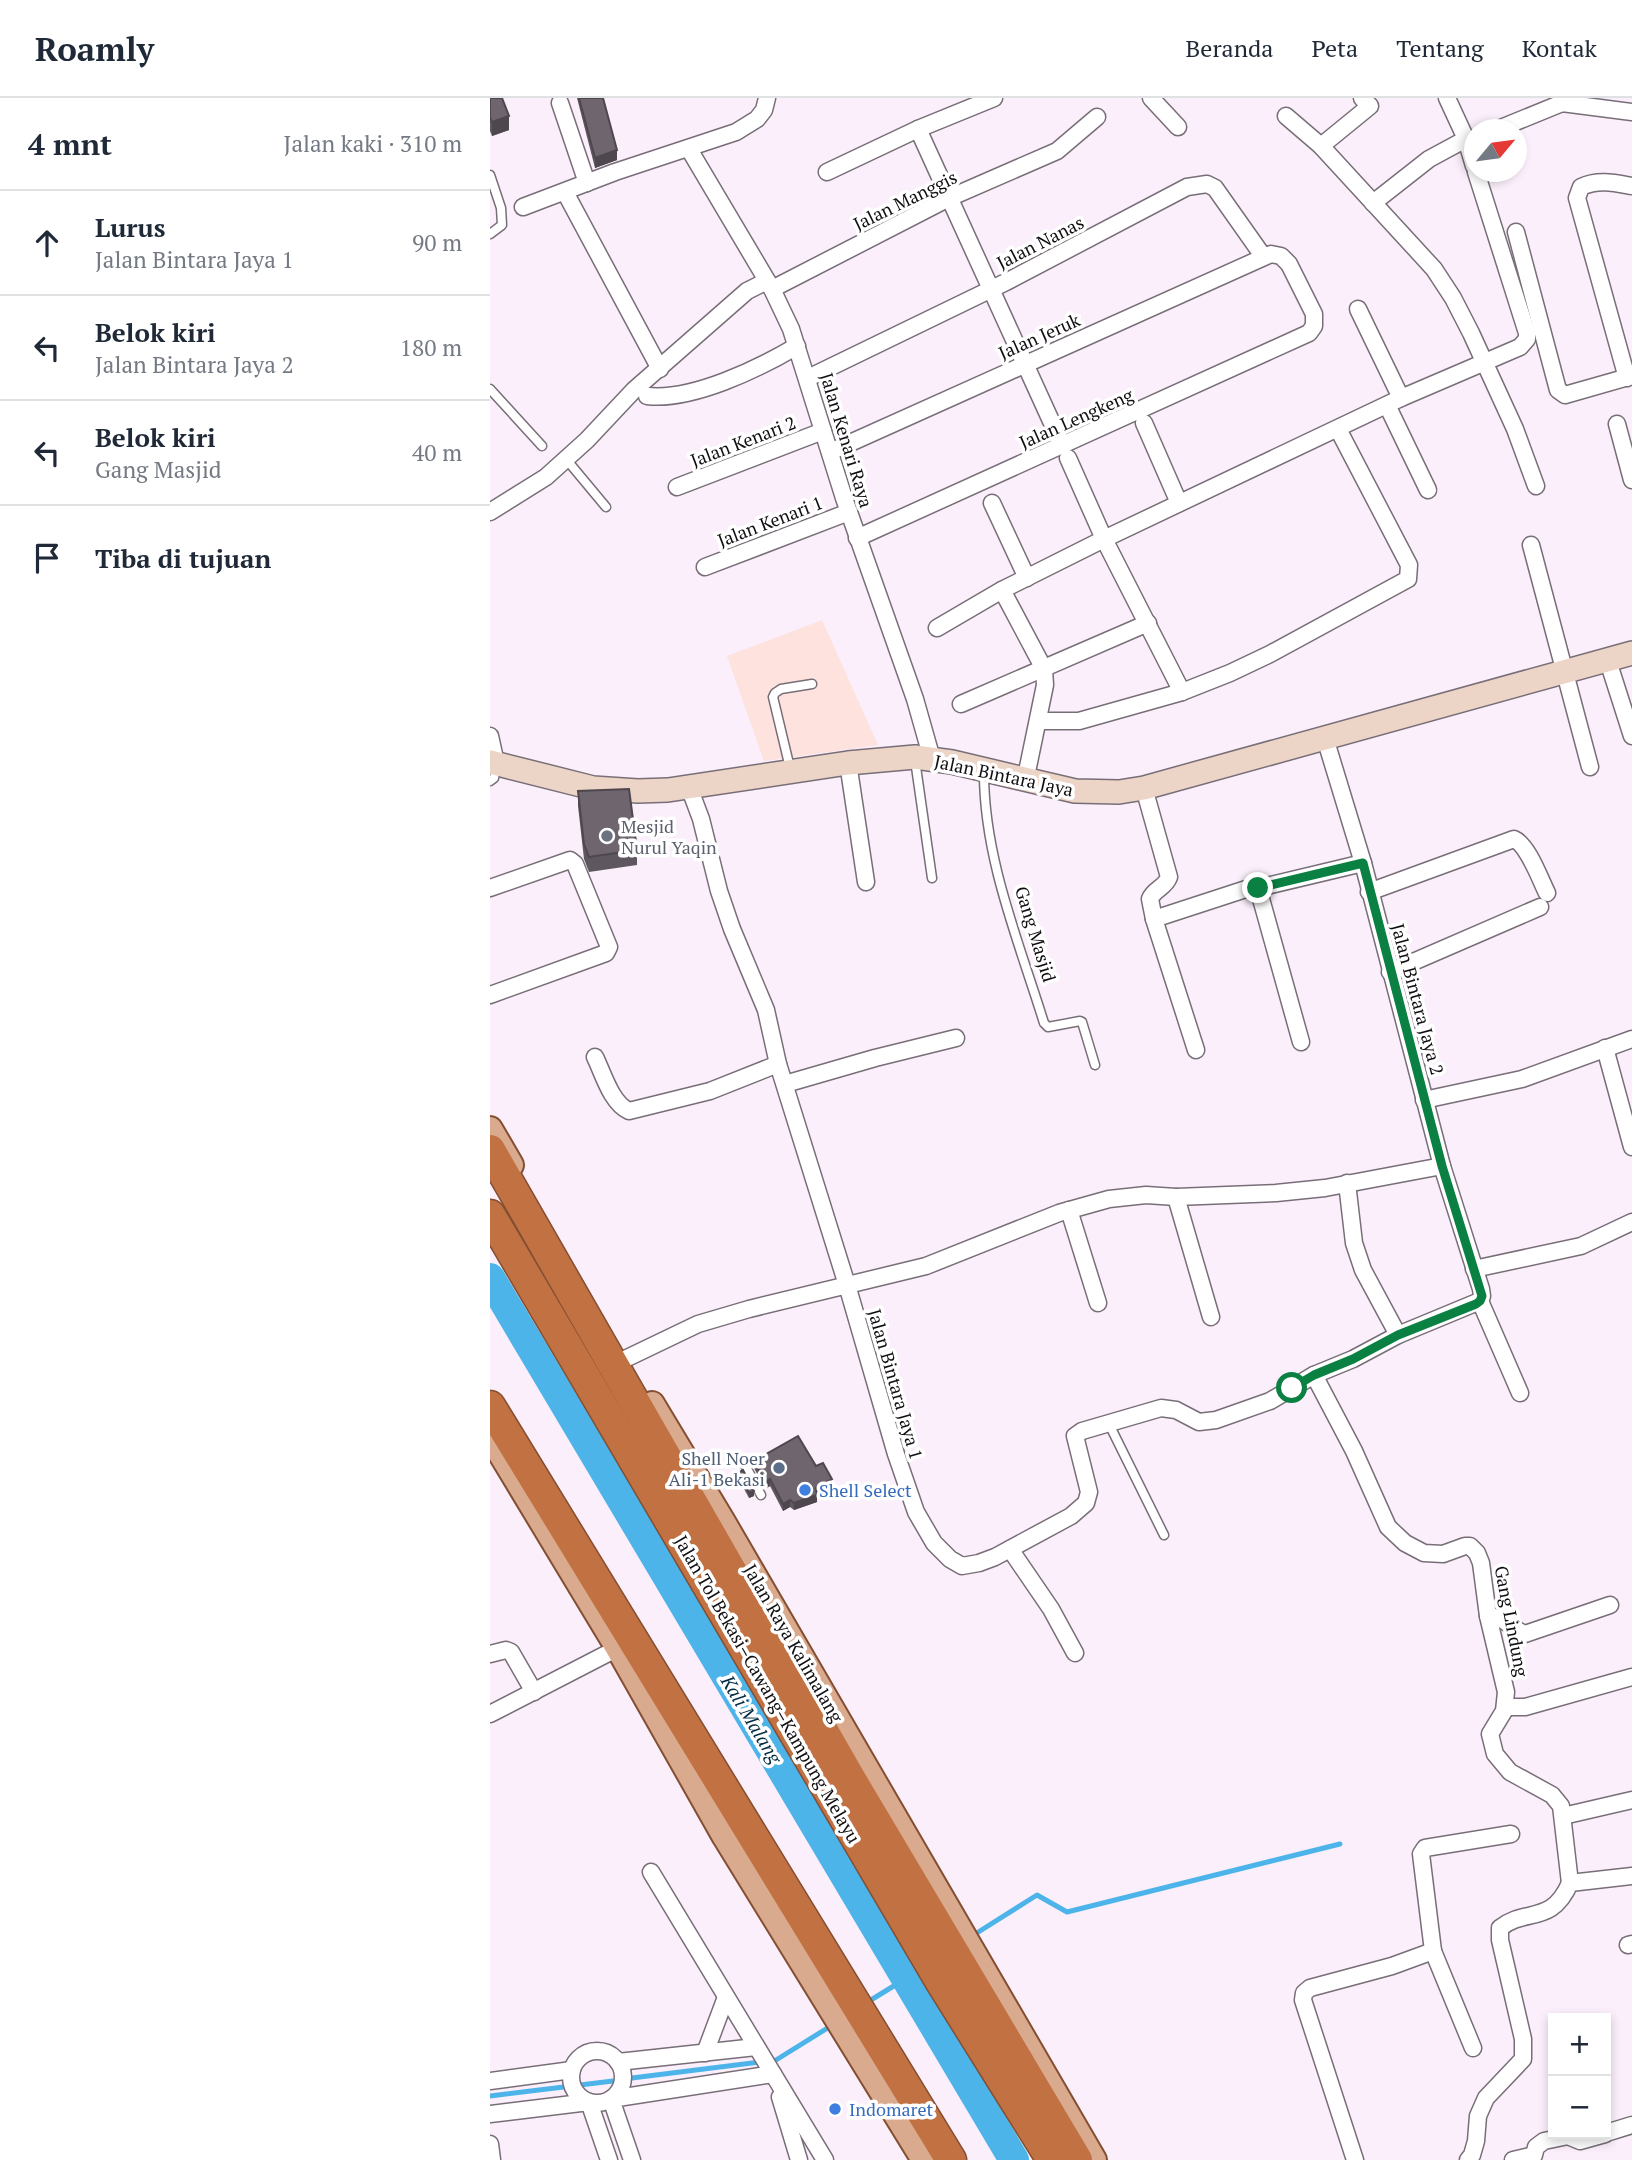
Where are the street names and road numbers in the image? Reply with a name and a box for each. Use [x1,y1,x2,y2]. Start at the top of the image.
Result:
street label: Jalan Manggis [849,165,961,235]
street label: Jalan Nanas [992,210,1088,274]
street label: Jalan Jeruk [995,307,1084,365]
street label: Jalan Kenari Raya [815,370,879,510]
street label: Jalan Lengkeng [1015,382,1137,454]
street label: Jalan Kenari 2 [687,410,799,472]
street label: Jalan Kenari 1 [714,490,826,552]
street label: Jalan Bintara Jaya [932,749,1076,801]
street label: Gang Masjid [1010,883,1062,985]
street label: Jalan Bintara Jaya 2 [1386,921,1450,1077]
street label: Jalan Bintara Jaya 1 [863,1306,929,1462]
street label: Jalan Tol Bekasi–Cawang–Kampung Melayu [670,1531,866,1847]
street label: Jalan Raya Kalimalang [739,1560,849,1727]
street label: Gang Lindung [1489,1564,1535,1679]

